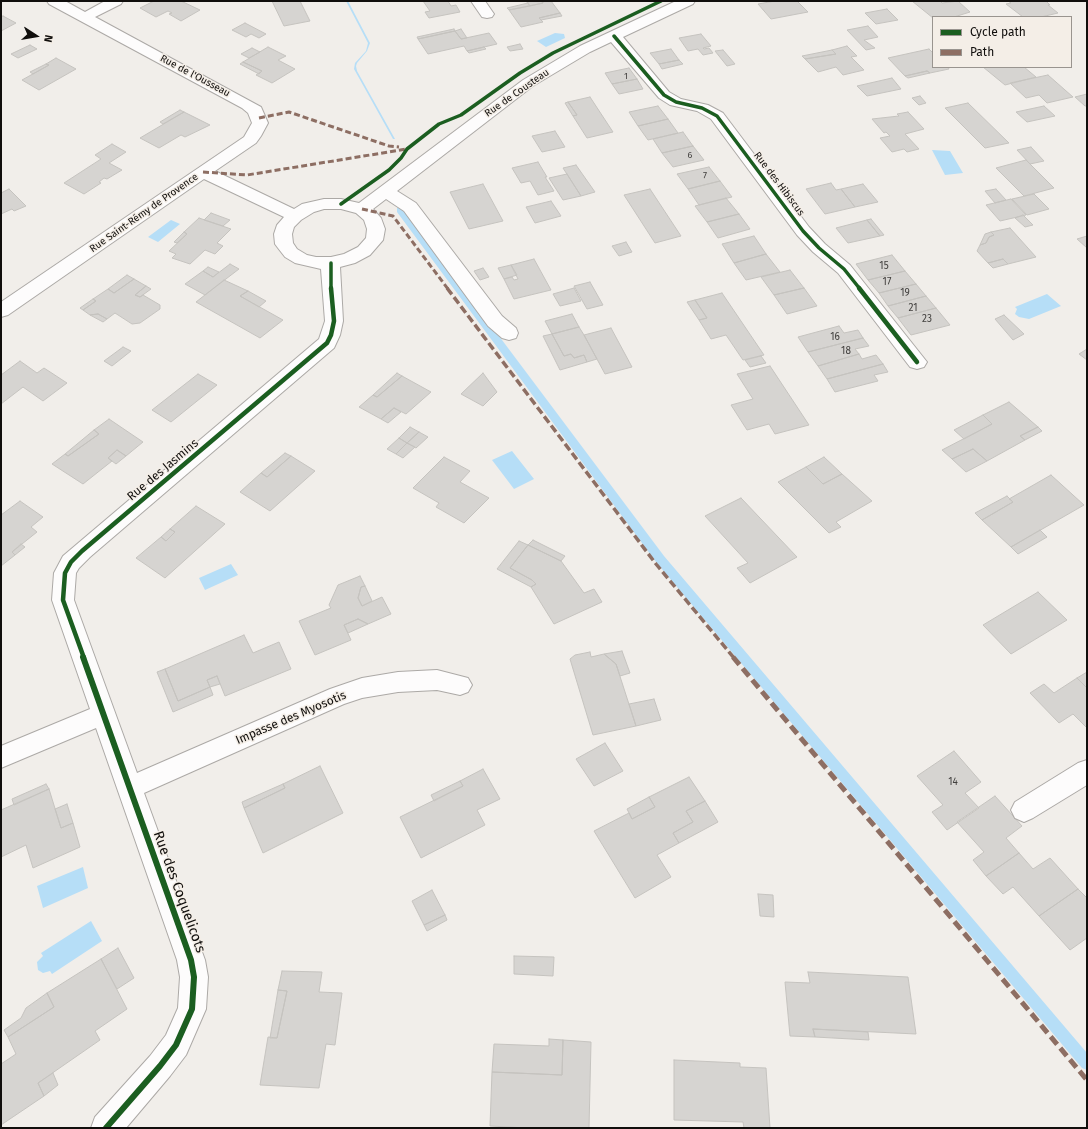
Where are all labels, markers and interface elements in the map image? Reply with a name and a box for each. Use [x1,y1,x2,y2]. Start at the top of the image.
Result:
north arrow [16,16,56,56]
legend [932,16,1072,68]
text: Cycle path [970,25,1026,39]
text: N [41,34,55,44]
text: Path [970,45,994,59]
street label: Rue de l'Ousseau [158,52,232,100]
street label: Rue de Cousteau [482,66,552,120]
house number: 1 [624,71,628,81]
house number: 6 [688,150,692,160]
street label: Rue des Hibiscus [751,150,807,218]
house number: 7 [703,170,707,180]
street label: Rue Saint-Rémy de Provence [88,171,200,255]
house number: 15 [879,260,889,272]
house number: 17 [883,276,891,288]
house number: 19 [900,287,910,299]
house number: 21 [908,302,918,314]
house number: 23 [922,313,932,325]
house number: 16 [830,331,840,343]
house number: 18 [841,345,851,357]
street label: Rue des Jasmins [124,436,202,504]
street label: Impasse des Myosotis [234,688,348,748]
house number: 14 [948,776,958,788]
street label: Rue des Coquelicots [149,829,209,955]

